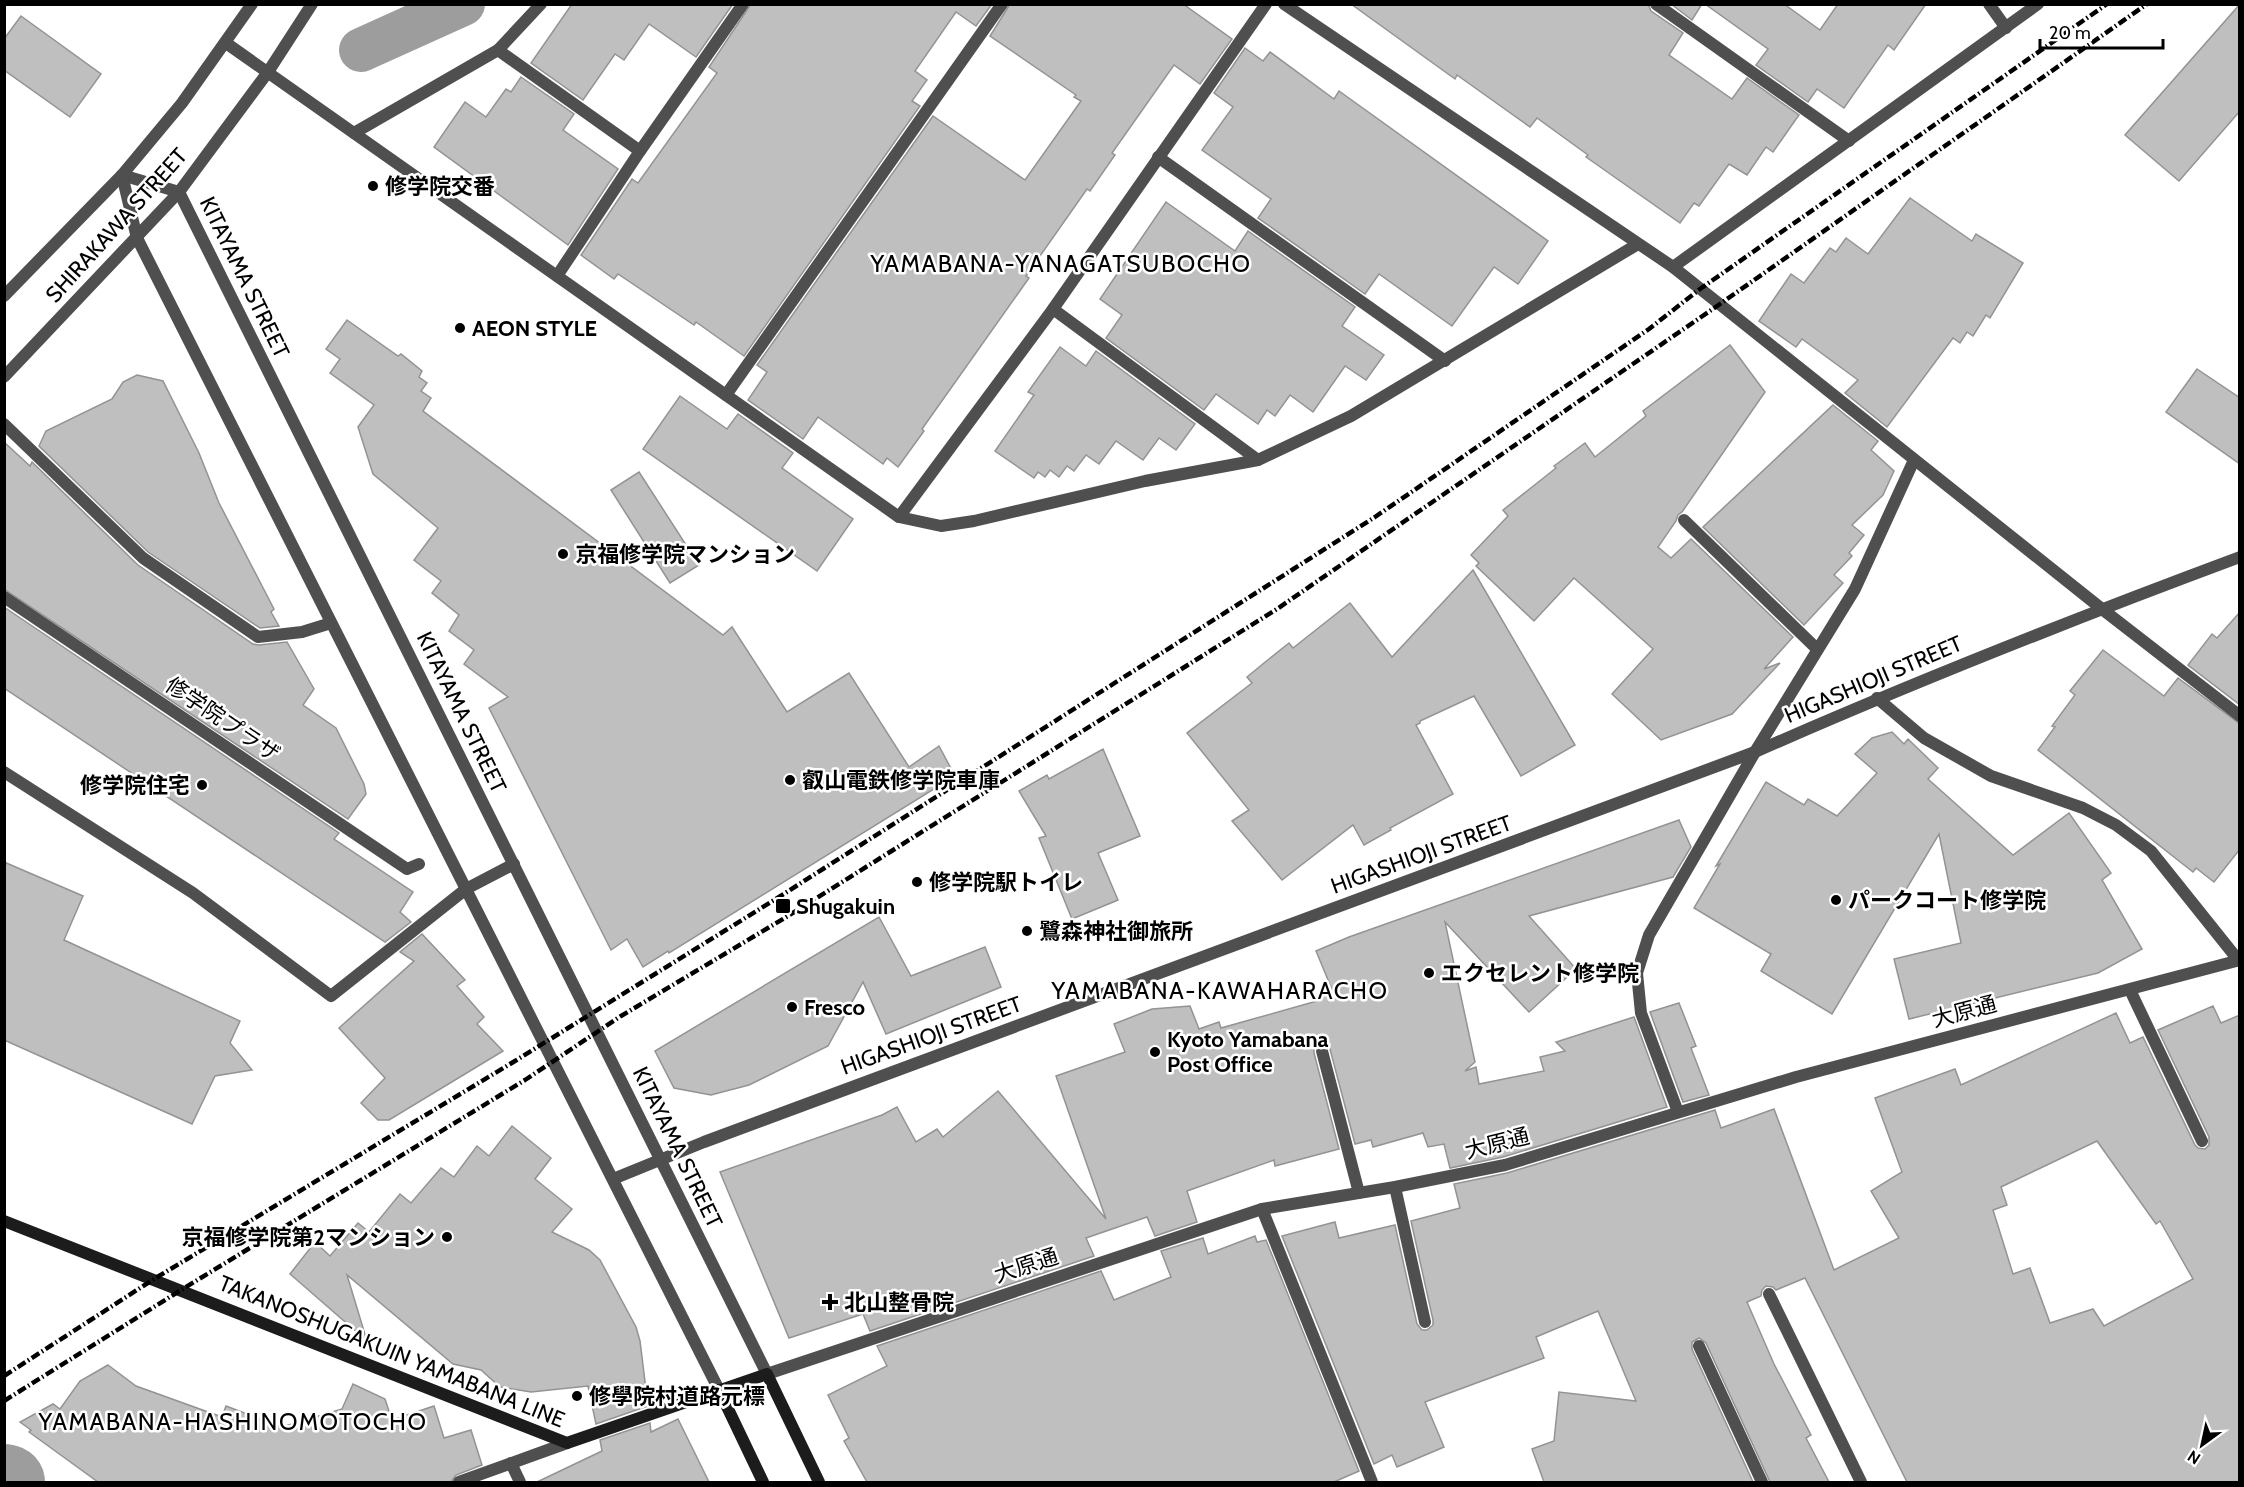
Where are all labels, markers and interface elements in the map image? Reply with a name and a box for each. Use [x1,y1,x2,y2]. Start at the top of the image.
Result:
scale bar [2040,12,2163,50]
text: 20 m [2049,22,2091,44]
street label: SHIRAKAWA STREET [40,142,193,308]
place label: 修学院交番 [385,173,495,200]
marker: 修学院交番 [366,179,380,193]
street label: KITAYAMA STREET [194,192,295,362]
district label: YAMABANA-YANAGATSUBOCHO [870,249,1251,278]
place label: AEON STYLE [472,315,597,342]
marker: AEON STYLE [453,321,467,335]
place label: 京福修学院マンション [575,541,795,568]
marker: 京福修学院マンション [556,547,570,561]
street label: KITAYAMA STREET [411,627,512,797]
street label: HIGASHIOJI STREET [1780,630,1966,729]
street label: 修学院プラザ [160,671,285,768]
place label: 叡山電鉄修学院車庫 [802,767,1000,794]
place label: 修学院住宅 [80,772,190,799]
marker: 叡山電鉄修学院車庫 [783,773,797,787]
marker: 修学院住宅 [195,778,209,792]
street label: HIGASHIOJI STREET [1327,809,1516,900]
place label: 修学院駅トイレ [929,869,1083,896]
marker: 修学院駅トイレ [910,875,924,889]
place label: パークコート修学院 [1848,887,2046,914]
place label: Shugakuin [796,893,895,920]
marker: パークコート修学院 [1829,893,1843,907]
marker: Shugakuin [774,897,792,915]
place label: 鷺森神社御旅所 [1039,918,1193,945]
marker: 鷺森神社御旅所 [1020,924,1034,938]
place label: エクセレント修学院 [1441,960,1639,987]
marker: エクセレント修学院 [1422,966,1436,980]
district label: YAMABANA-KAWAHARACHO [1050,976,1389,1005]
street label: HIGASHIOJI STREET [837,990,1026,1081]
street label: 大原通 [1929,990,2000,1033]
place label: Fresco [804,994,865,1021]
marker: Fresco [785,1000,799,1014]
place label: Kyoto Yamabana Post Office [1167,1026,1329,1078]
marker: Kyoto Yamabana Post Office [1148,1045,1162,1059]
street label: KITAYAMA STREET [627,1062,728,1232]
street label: 大原通 [1462,1122,1532,1165]
place label: 京福修学院第2マンション [181,1224,435,1251]
marker: 京福修学院第2マンション [440,1230,454,1244]
street label: 大原通 [991,1242,1062,1289]
street label: TAKANOSHUGAKUIN YAMABANA LINE [215,1270,569,1433]
place label: 北山整骨院 [844,1289,954,1316]
marker: 北山整骨院 [821,1293,839,1311]
place label: 修學院村道路元標 [589,1383,765,1410]
marker: 修學院村道路元標 [570,1389,584,1403]
district label: YAMABANA-HASHINOMOTOCHO [38,1407,427,1436]
north arrow [2172,1415,2232,1475]
text: N [2184,1446,2204,1468]

